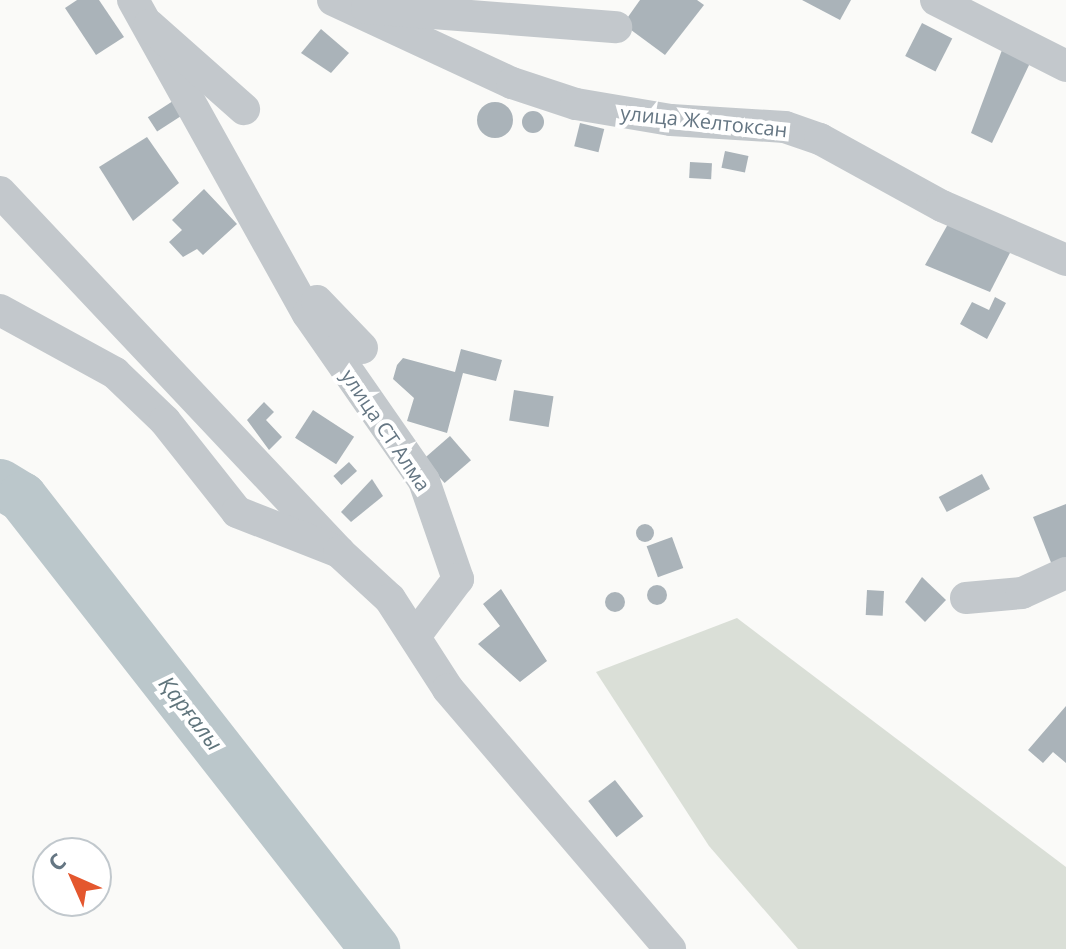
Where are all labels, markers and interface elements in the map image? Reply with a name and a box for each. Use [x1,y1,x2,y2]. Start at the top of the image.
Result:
street label: улица Желтоксан [619,100,789,142]
street label: улица СТ Алма [336,365,436,495]
water label: Қарғалы [154,671,228,755]
north arrow [32,837,112,917]
text: С [41,846,72,877]

